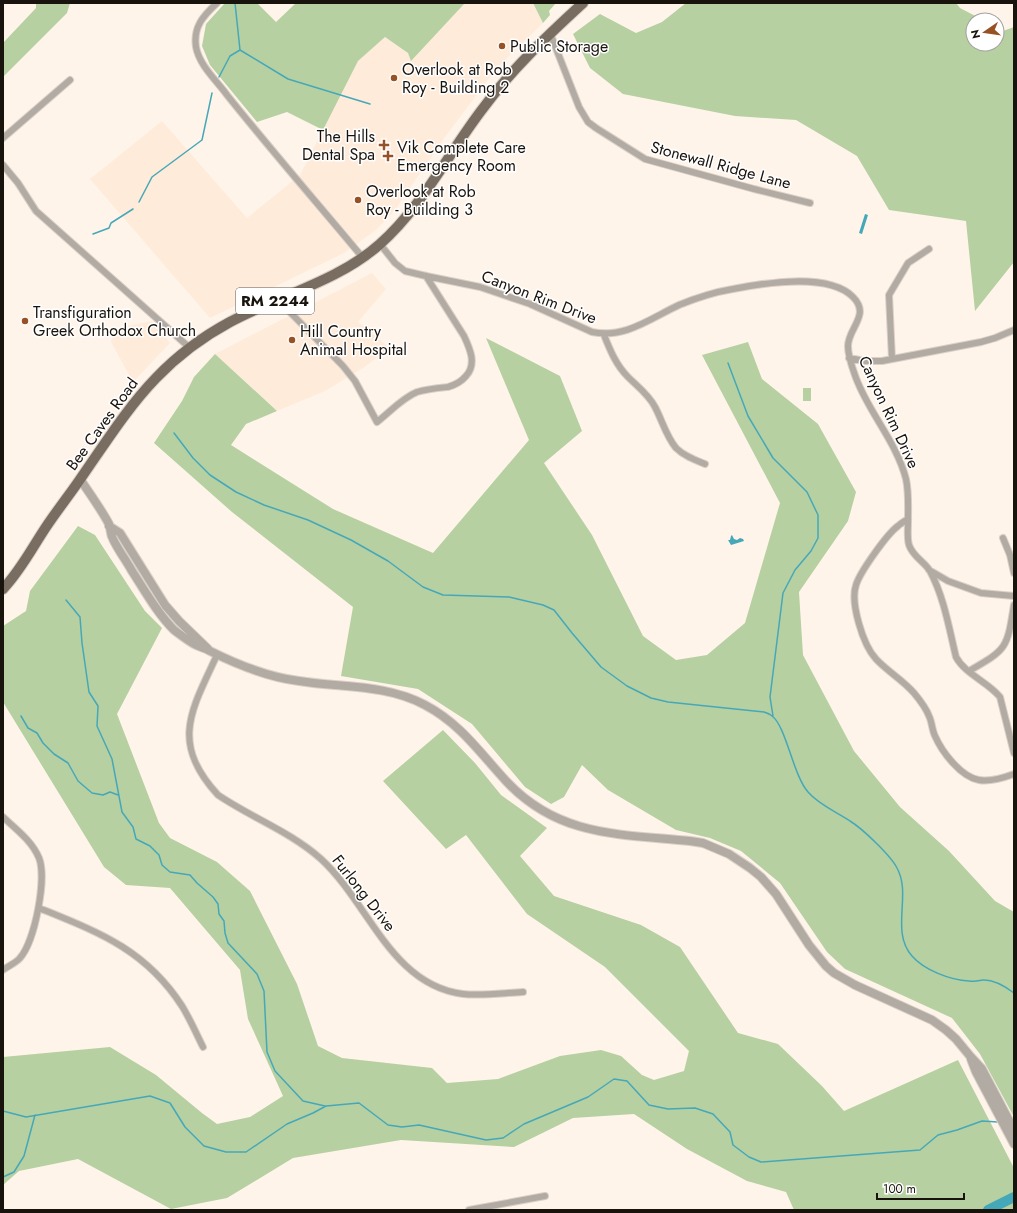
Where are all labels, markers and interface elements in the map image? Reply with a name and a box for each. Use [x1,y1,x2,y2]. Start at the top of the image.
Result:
north arrow [965,12,1005,52]
text: N [966,28,984,40]
place label: Public Storage [510,35,608,58]
marker: Public Storage [497,41,507,51]
place label: Overlook at Rob Roy - Building 2 [402,58,512,99]
marker: Overlook at Rob Roy - Building 2 [389,73,399,83]
place label: The Hills Dental Spa [302,125,375,166]
street label: Stonewall Ridge Lane [648,135,794,195]
place label: Vik Complete Care Emergency Room [397,136,526,177]
marker: The Hills Dental Spa [378,139,390,151]
marker: Vik Complete Care Emergency Room [382,150,394,162]
place label: Overlook at Rob Roy - Building 3 [366,180,476,221]
marker: Overlook at Rob Roy - Building 3 [353,195,363,205]
street label: Canyon Rim Drive [478,264,600,330]
road number: RM 2244 [236,288,314,314]
place label: Transfiguration Greek Orthodox Church [33,301,196,342]
marker: Transfiguration Greek Orthodox Church [20,316,30,326]
place label: Hill Country Animal Hospital [300,320,407,361]
marker: Hill Country Animal Hospital [287,335,297,345]
street label: Canyon Rim Drive [853,352,925,472]
street label: Bee Caves Road [60,373,144,475]
street label: Furlong Drive [327,850,401,936]
scale bar [877,1175,964,1201]
text: 100 m [883,1180,916,1198]

